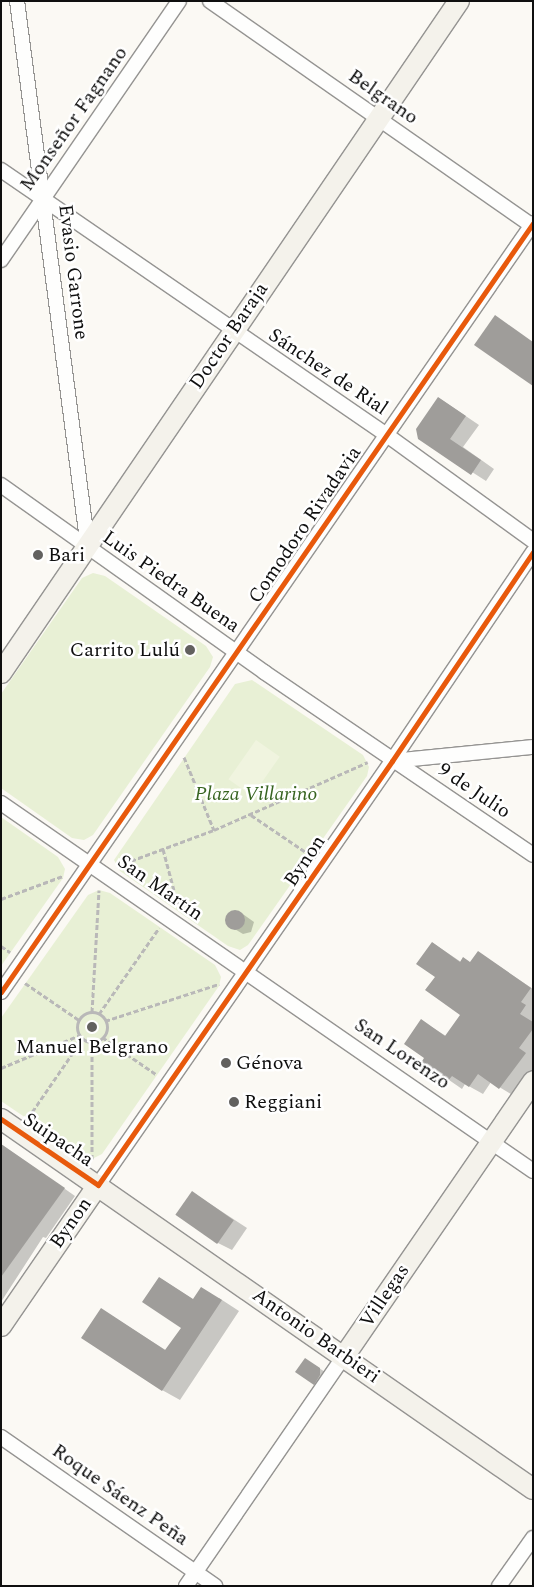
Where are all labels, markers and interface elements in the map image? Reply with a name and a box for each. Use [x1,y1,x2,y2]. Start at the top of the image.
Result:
street label: Monseñor Fagnano [15,42,133,196]
street label: Belgrano [343,64,423,130]
street label: Evasio Garrone [53,203,93,341]
street label: Doctor Baraja [184,278,274,394]
street label: Sánchez de Rial [264,323,392,421]
street label: Comodoro Rivadavia [243,442,367,608]
street label: Luis Piedra Buena [98,526,244,638]
place label: Bari [48,543,85,567]
marker: Bari [32,549,44,561]
place label: Carrito Lulú [70,638,180,662]
marker: Carrito Lulú [184,644,196,656]
street label: 9 de Julio [433,758,515,824]
park label: Plaza Villarino [194,782,318,806]
street label: Bynon [279,831,331,891]
street label: San Martín [112,850,208,926]
street label: San Lorenzo [350,1013,454,1095]
marker: Manuel Belgrano [86,1021,98,1033]
place label: Manuel Belgrano [16,1035,168,1059]
place label: Génova [236,1051,303,1075]
marker: Génova [220,1057,232,1069]
place label: Reggiani [244,1090,322,1114]
marker: Reggiani [228,1096,240,1108]
street label: Suipacha [18,1108,98,1172]
street label: Bynon [45,1193,97,1253]
street label: Villegas [355,1260,415,1332]
street label: Antonio Barbieri [248,1283,384,1389]
street label: Roque Sáenz Peña [47,1439,193,1551]

